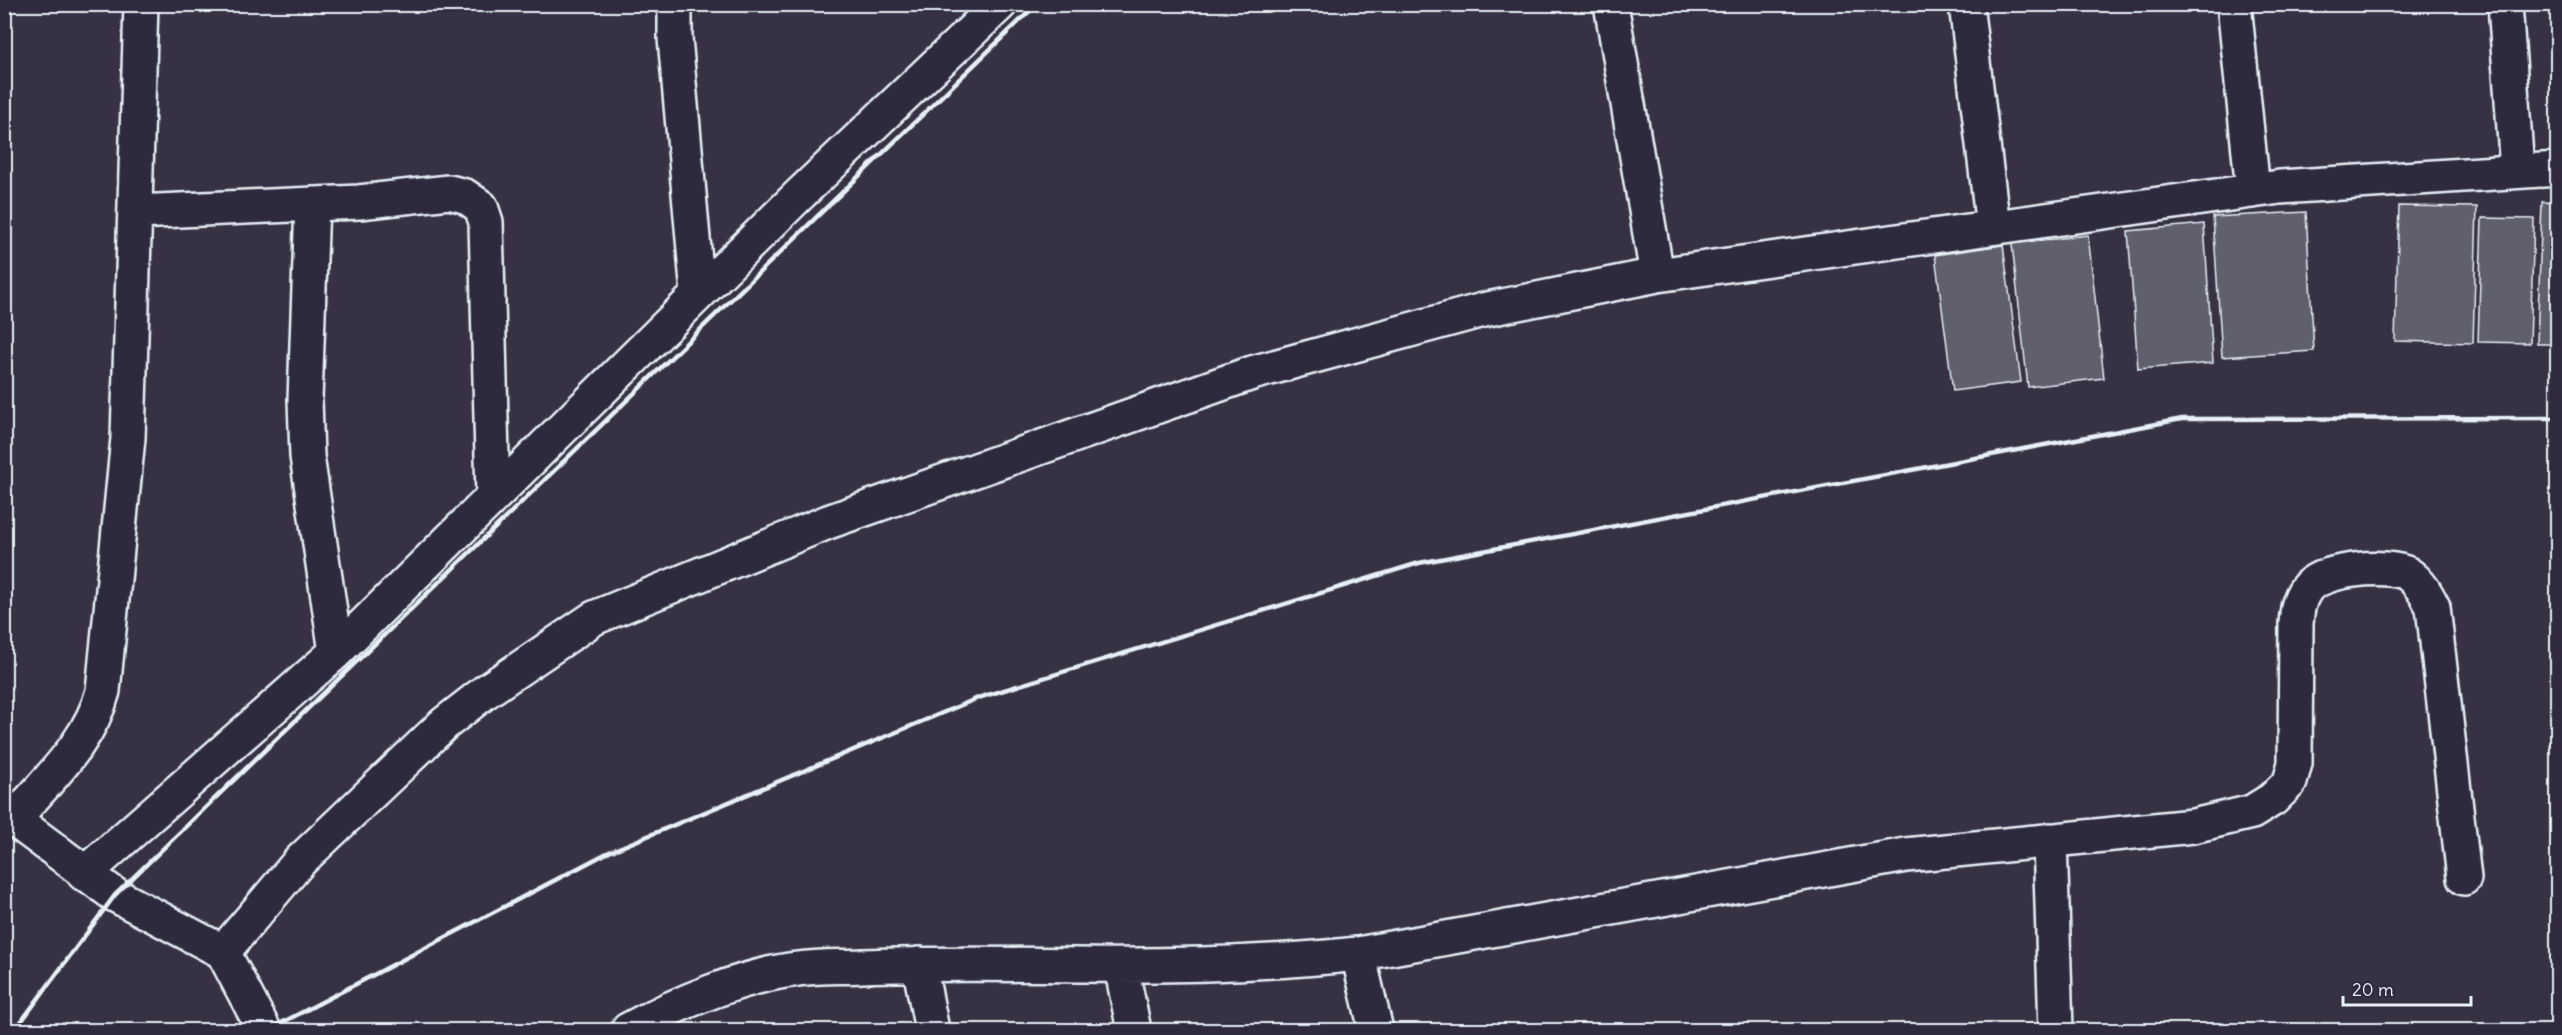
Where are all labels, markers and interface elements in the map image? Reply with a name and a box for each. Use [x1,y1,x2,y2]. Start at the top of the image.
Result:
scale bar [2343,969,2470,1007]
text: 20 m [2352,978,2394,1001]

